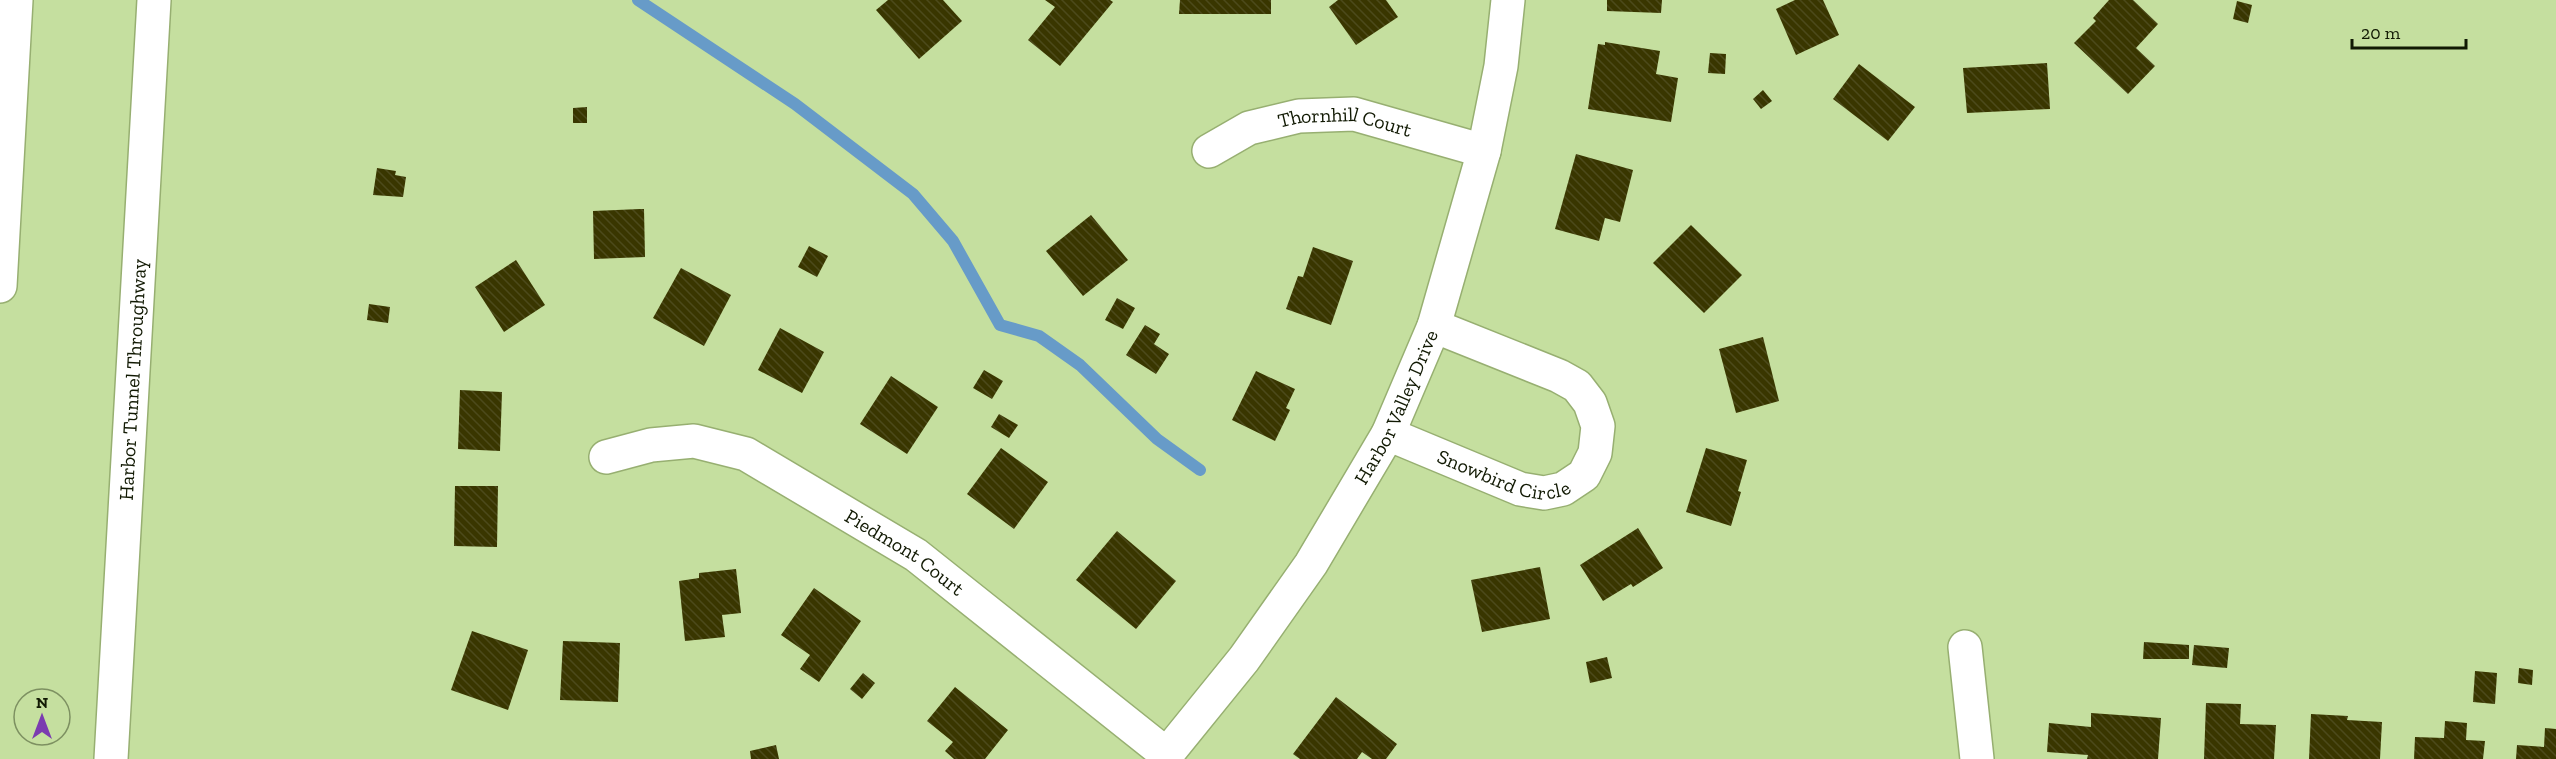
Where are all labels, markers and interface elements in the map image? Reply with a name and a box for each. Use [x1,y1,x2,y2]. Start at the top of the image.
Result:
scale bar [2352,12,2466,50]
text: 20 m [2361,22,2401,44]
street label: Thornhill Court [1275,102,1415,142]
street label: Harbor Tunnel Throughway [114,257,151,501]
street label: Harbor Valley Drive [1349,326,1443,488]
street label: Snowbird Circle [1434,444,1575,505]
street label: Piedmont Court [841,504,970,601]
north arrow [12,687,72,747]
text: N [36,693,48,712]

